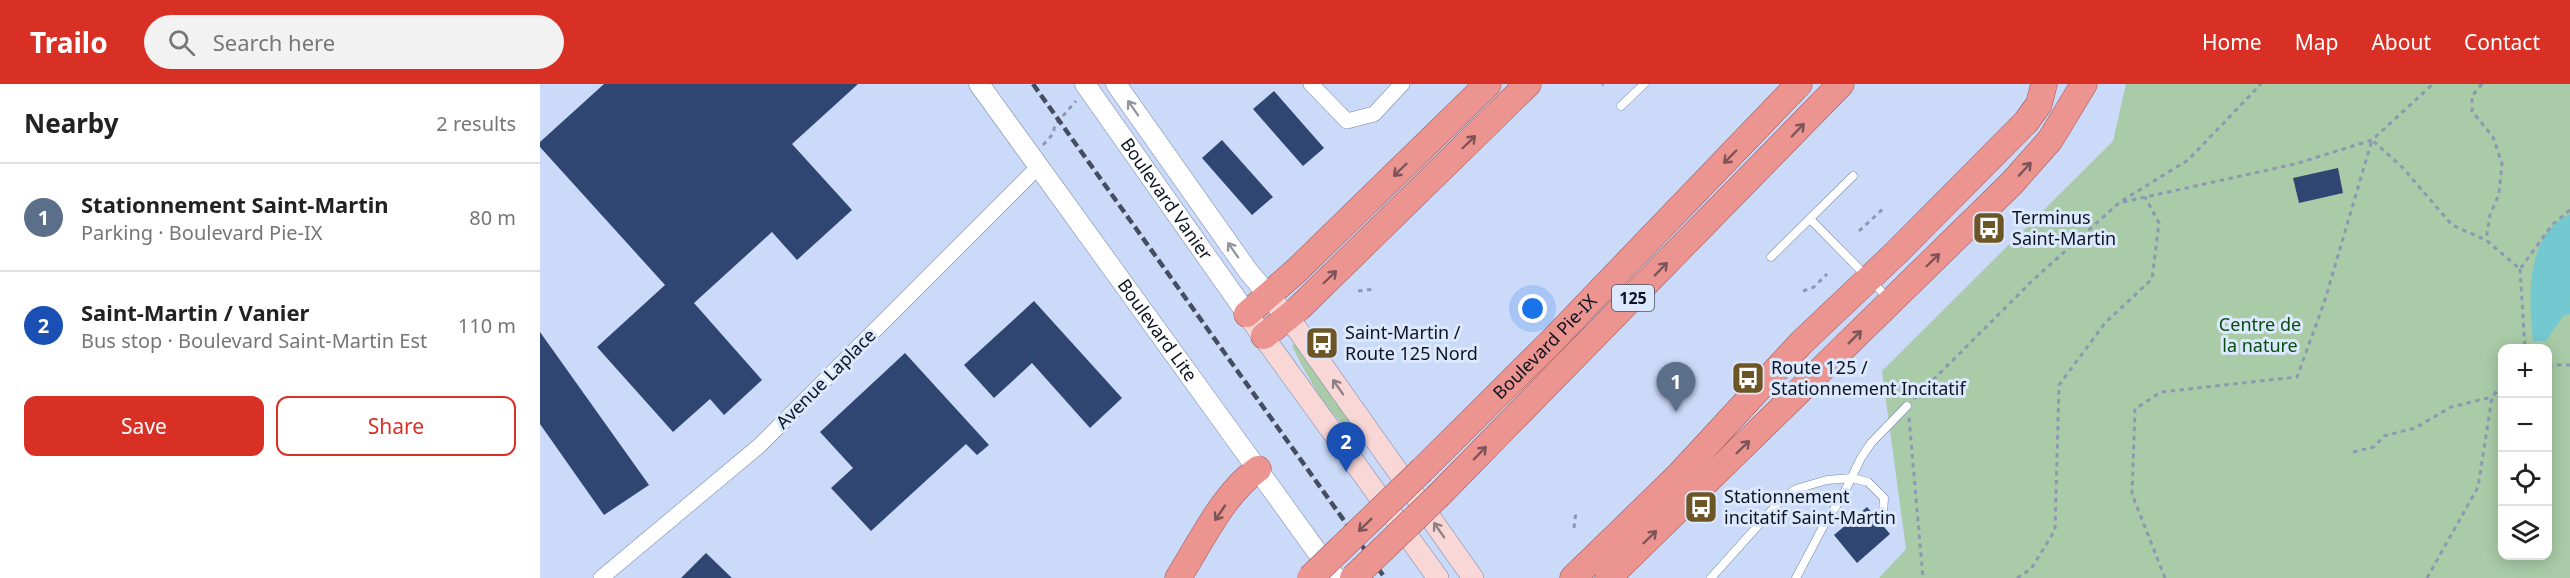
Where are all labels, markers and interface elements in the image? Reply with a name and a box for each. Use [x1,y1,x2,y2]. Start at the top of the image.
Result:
search box [144,15,564,69]
text: Trailo [30,23,108,61]
icon: search [165,26,198,59]
text: Search here [213,27,335,57]
text: Home [2202,28,2262,56]
text: Map [2295,28,2338,56]
text: About [2371,28,2431,56]
text: Contact [2464,28,2540,56]
one-way arrow [1127,100,1139,117]
text: Nearby [24,105,119,141]
text: 2 results [436,110,516,137]
one-way arrow [1790,122,1805,137]
street label: Boulevard Vanier [1116,133,1219,265]
one-way arrow [1461,134,1476,149]
one-way arrow [1723,149,1737,164]
one-way arrow [2018,162,2032,177]
one-way arrow [1392,163,1407,177]
text: Stationnement Saint-Martin [81,189,389,219]
text: 1 [38,204,49,231]
text: 80 m [469,204,516,231]
place label: Terminus Saint-Martin [2012,205,2116,250]
bus stop icon: Terminus Saint-Martin [1971,210,2007,246]
text: Parking · Boulevard Pie-IX [81,219,323,246]
one-way arrow [1227,242,1239,258]
one-way arrow [1926,253,1941,268]
one-way arrow [1654,261,1668,276]
one-way arrow [1322,270,1337,285]
street label: Boulevard Lite [1113,274,1203,386]
road number: 125 [1612,285,1654,311]
street label: Boulevard Pie-IX [1487,288,1602,404]
your location [1518,294,1547,323]
text: Saint-Martin / Vanier [81,297,309,327]
text: 2 [38,312,49,339]
text: 110 m [458,312,516,339]
park label: Centre de la nature [2219,312,2301,357]
place label: Saint-Martin / Route 125 Nord [1345,320,1478,365]
street label: Avenue Laplace [770,323,880,433]
bus stop icon: Saint-Martin / Route 125 Nord [1304,325,1340,361]
text: Bus stop · Boulevard Saint-Martin Est [81,327,427,354]
one-way arrow [1847,330,1862,345]
map controls [2498,344,2552,560]
button: + [2498,344,2552,398]
place label: Route 125 / Stationnement Incitatif [1771,355,1966,400]
bus stop icon: Route 125 / Stationnement Incitatif [1730,360,1766,396]
pin: 1 [1656,362,1696,412]
one-way arrow [1332,379,1344,395]
button: Save [24,396,264,456]
button: Share [276,396,516,456]
button: − [2498,398,2552,452]
pin: 2 [1326,422,1366,472]
one-way arrow [1735,440,1750,454]
one-way arrow [1473,445,1488,460]
button: locate [2498,452,2552,506]
place label: Stationnement incitatif Saint-Martin [1724,484,1896,529]
bus stop icon: Stationnement incitatif Saint-Martin [1683,489,1719,525]
one-way arrow [1214,504,1226,521]
button: layers [2498,506,2552,560]
one-way arrow [1357,518,1372,532]
one-way arrow [1433,523,1445,539]
one-way arrow [1643,530,1658,544]

